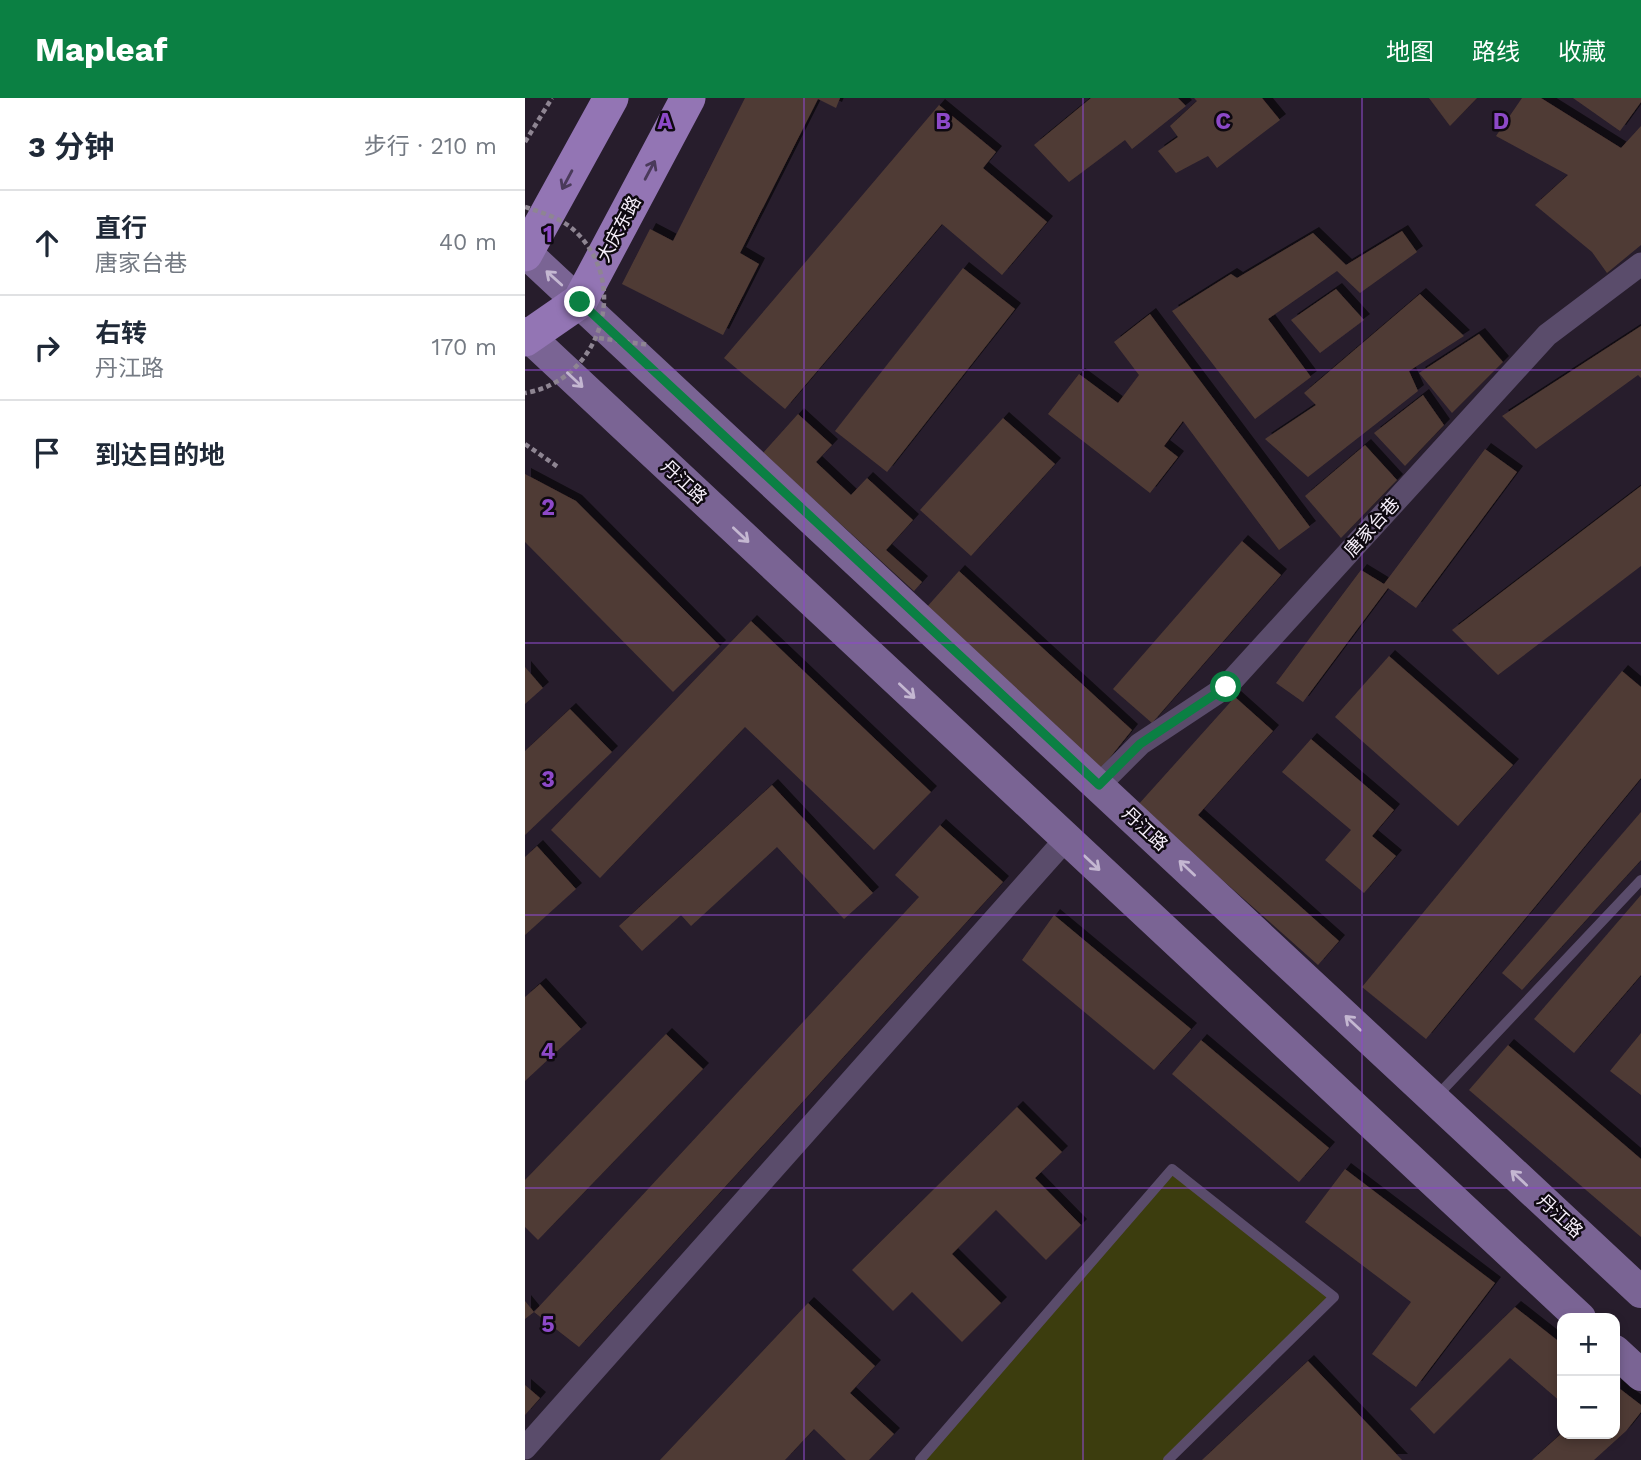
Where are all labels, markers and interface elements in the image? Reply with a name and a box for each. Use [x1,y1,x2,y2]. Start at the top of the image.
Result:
text: Mapleaf [35,30,167,69]
text: 地图 [1386,38,1434,66]
text: 路线 [1472,38,1520,66]
text: 收藏 [1558,38,1606,66]
text: A [657,108,673,135]
text: B [935,108,951,135]
text: C [1215,108,1231,135]
text: D [1493,108,1509,135]
text: 3 分钟 [28,129,114,164]
text: 步行 · 210 m [364,133,497,160]
one-way arrow [643,161,657,181]
one-way arrow [560,169,573,190]
street label: 大庆东路 [592,192,645,265]
text: 直行 [95,213,147,243]
text: 1 [543,221,553,248]
icon: ahead [28,224,66,262]
text: 40 m [439,229,497,256]
text: 唐家台巷 [95,250,187,277]
one-way arrow [546,270,563,287]
route end [564,286,595,317]
text: 右转 [95,318,147,348]
icon: right [28,329,66,367]
text: 170 m [432,334,497,361]
text: 丹江路 [95,355,164,382]
one-way arrow [566,372,584,388]
icon: arrive [28,434,66,472]
text: 到达目的地 [95,440,225,470]
street label: 丹江路 [657,456,711,508]
street label: 唐家台巷 [1340,493,1404,560]
text: 2 [541,494,555,521]
one-way arrow [732,527,749,544]
route start [1210,671,1241,702]
one-way arrow [899,682,916,699]
text: 3 [541,766,555,793]
street label: 丹江路 [1118,803,1172,855]
one-way arrow [1083,854,1100,871]
one-way arrow [1179,859,1196,876]
one-way arrow [1344,1015,1362,1031]
text: 4 [541,1038,556,1065]
one-way arrow [1511,1170,1529,1187]
street label: 丹江路 [1533,1190,1587,1242]
text: 5 [541,1311,555,1338]
map controls [1557,1313,1620,1439]
button: + [1557,1313,1620,1376]
button: − [1557,1376,1620,1439]

